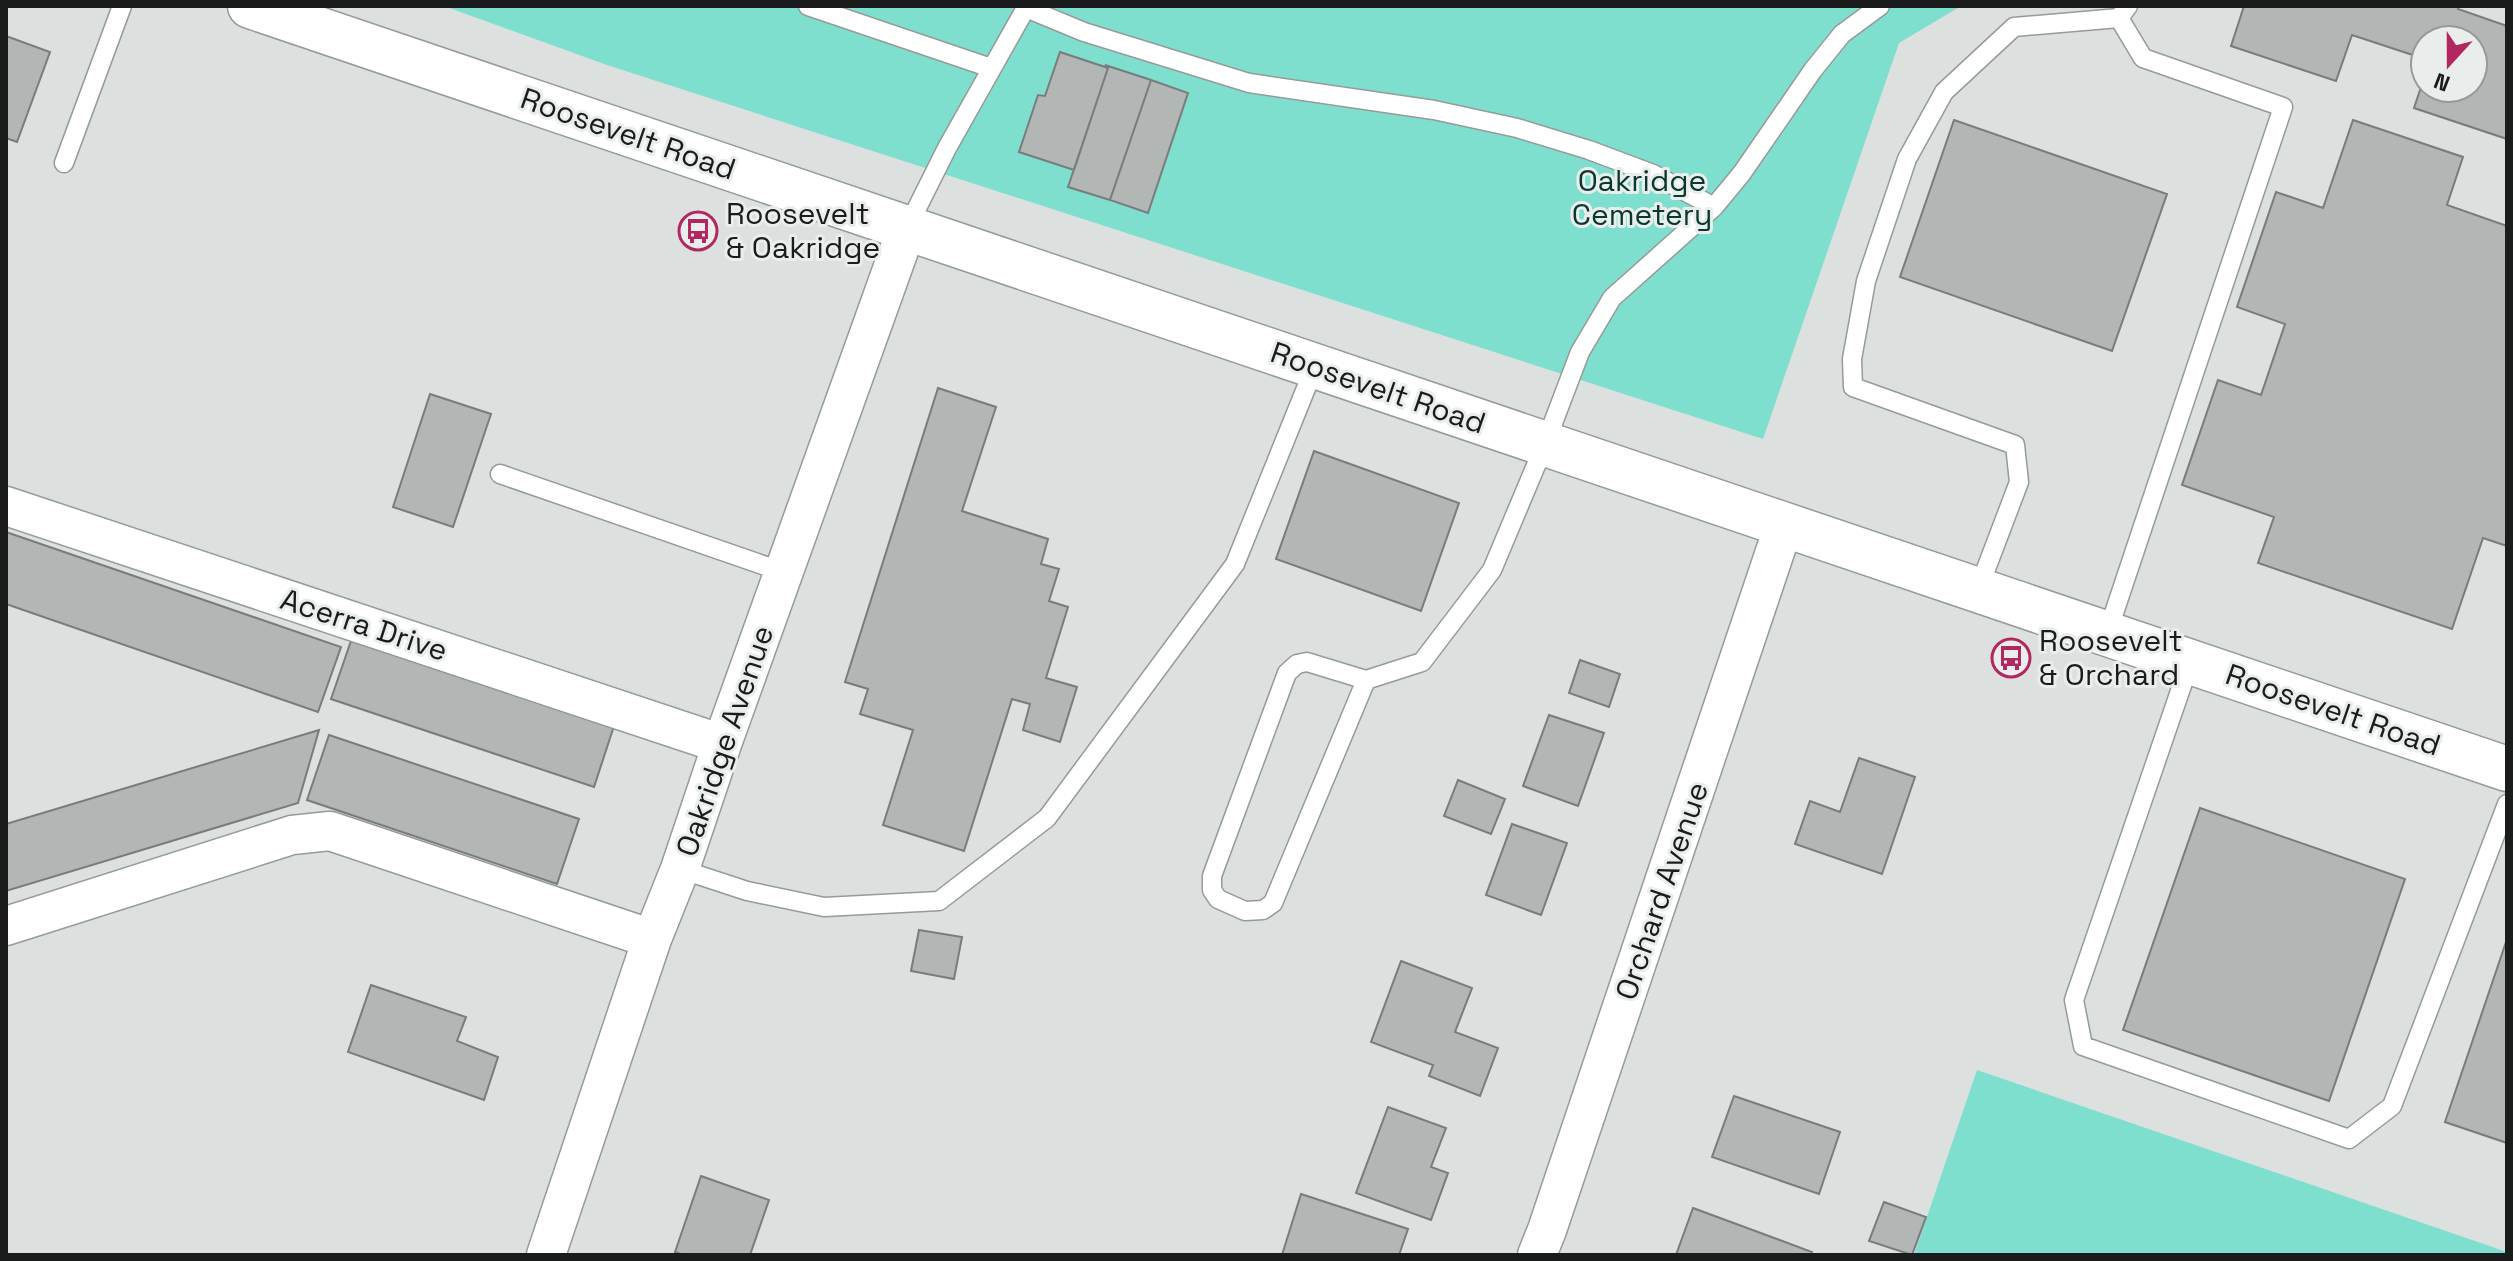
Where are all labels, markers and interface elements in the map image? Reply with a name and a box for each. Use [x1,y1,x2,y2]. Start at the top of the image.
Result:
north arrow [2409,24,2489,104]
text: N [2430,67,2454,98]
street label: Roosevelt Road [516,78,741,189]
park label: Oakridge Cemetery [1572,161,1712,234]
place label: Roosevelt & Oakridge [726,194,880,267]
bus stop icon: Roosevelt & Oakridge [677,210,719,252]
street label: Roosevelt Road [1266,332,1491,443]
street label: Acerra Drive [276,579,453,670]
street label: Oakridge Avenue [667,620,782,861]
place label: Roosevelt & Orchard [2039,621,2182,694]
bus stop icon: Roosevelt & Orchard [1990,637,2032,679]
street label: Roosevelt Road [2221,654,2446,765]
street label: Orchard Avenue [1606,777,1717,1005]

